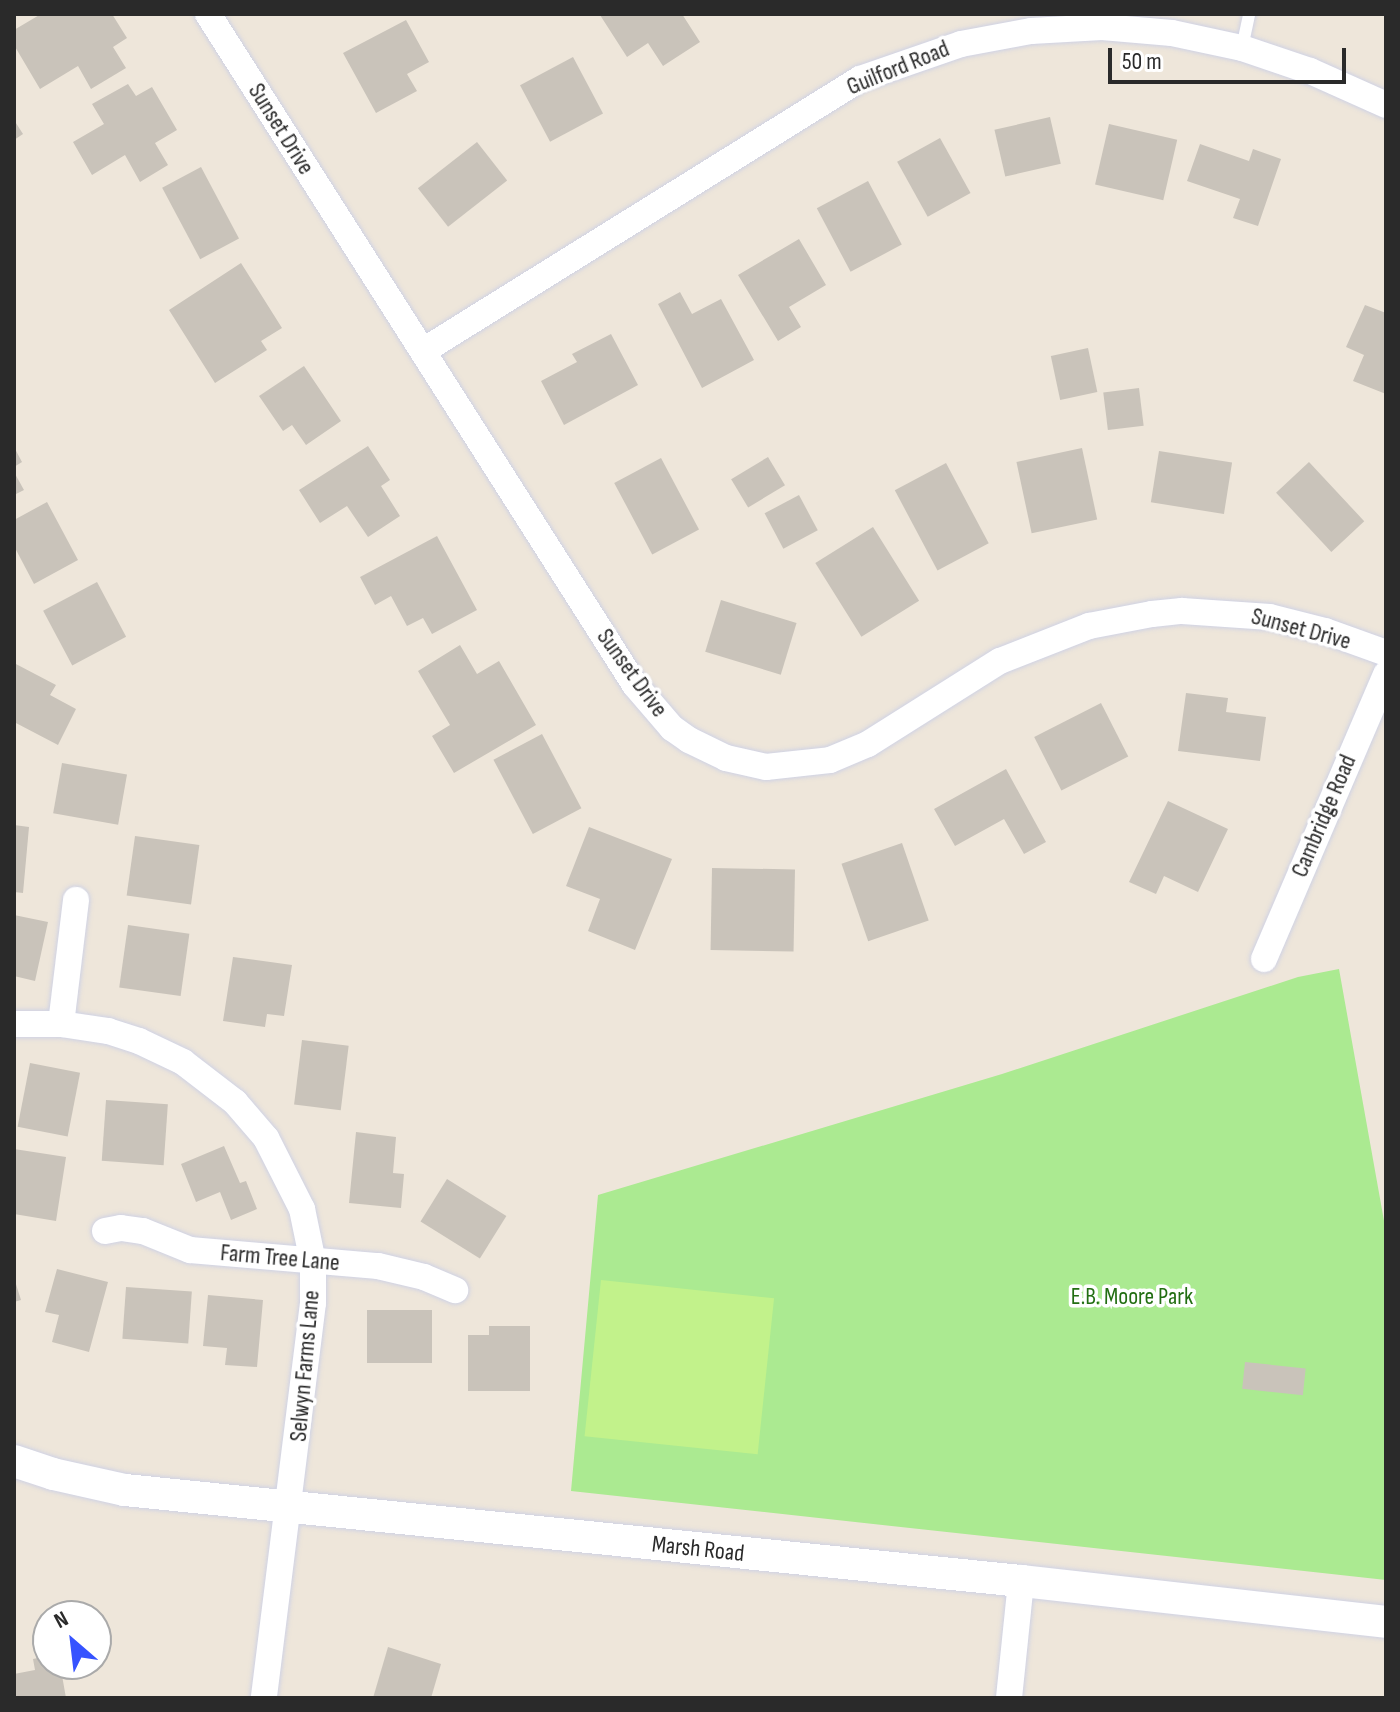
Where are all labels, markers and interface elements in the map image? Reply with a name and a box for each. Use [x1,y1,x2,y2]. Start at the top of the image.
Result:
scale bar [1112,32,1350,82]
street label: Guilford Road [843,34,953,102]
text: 50 m [1122,47,1162,76]
street label: Sunset Drive [242,78,320,180]
street label: Sunset Drive [1248,602,1354,656]
street label: Sunset Drive [590,623,674,723]
street label: Cambridge Road [1285,750,1363,882]
street label: Farm Tree Lane [219,1238,341,1278]
park label: E.B. Moore Park [1071,1283,1193,1311]
street label: Selwyn Farms Lane [284,1289,326,1443]
street label: Marsh Road [650,1530,746,1568]
north arrow [32,1600,112,1680]
text: N [50,1605,73,1635]

